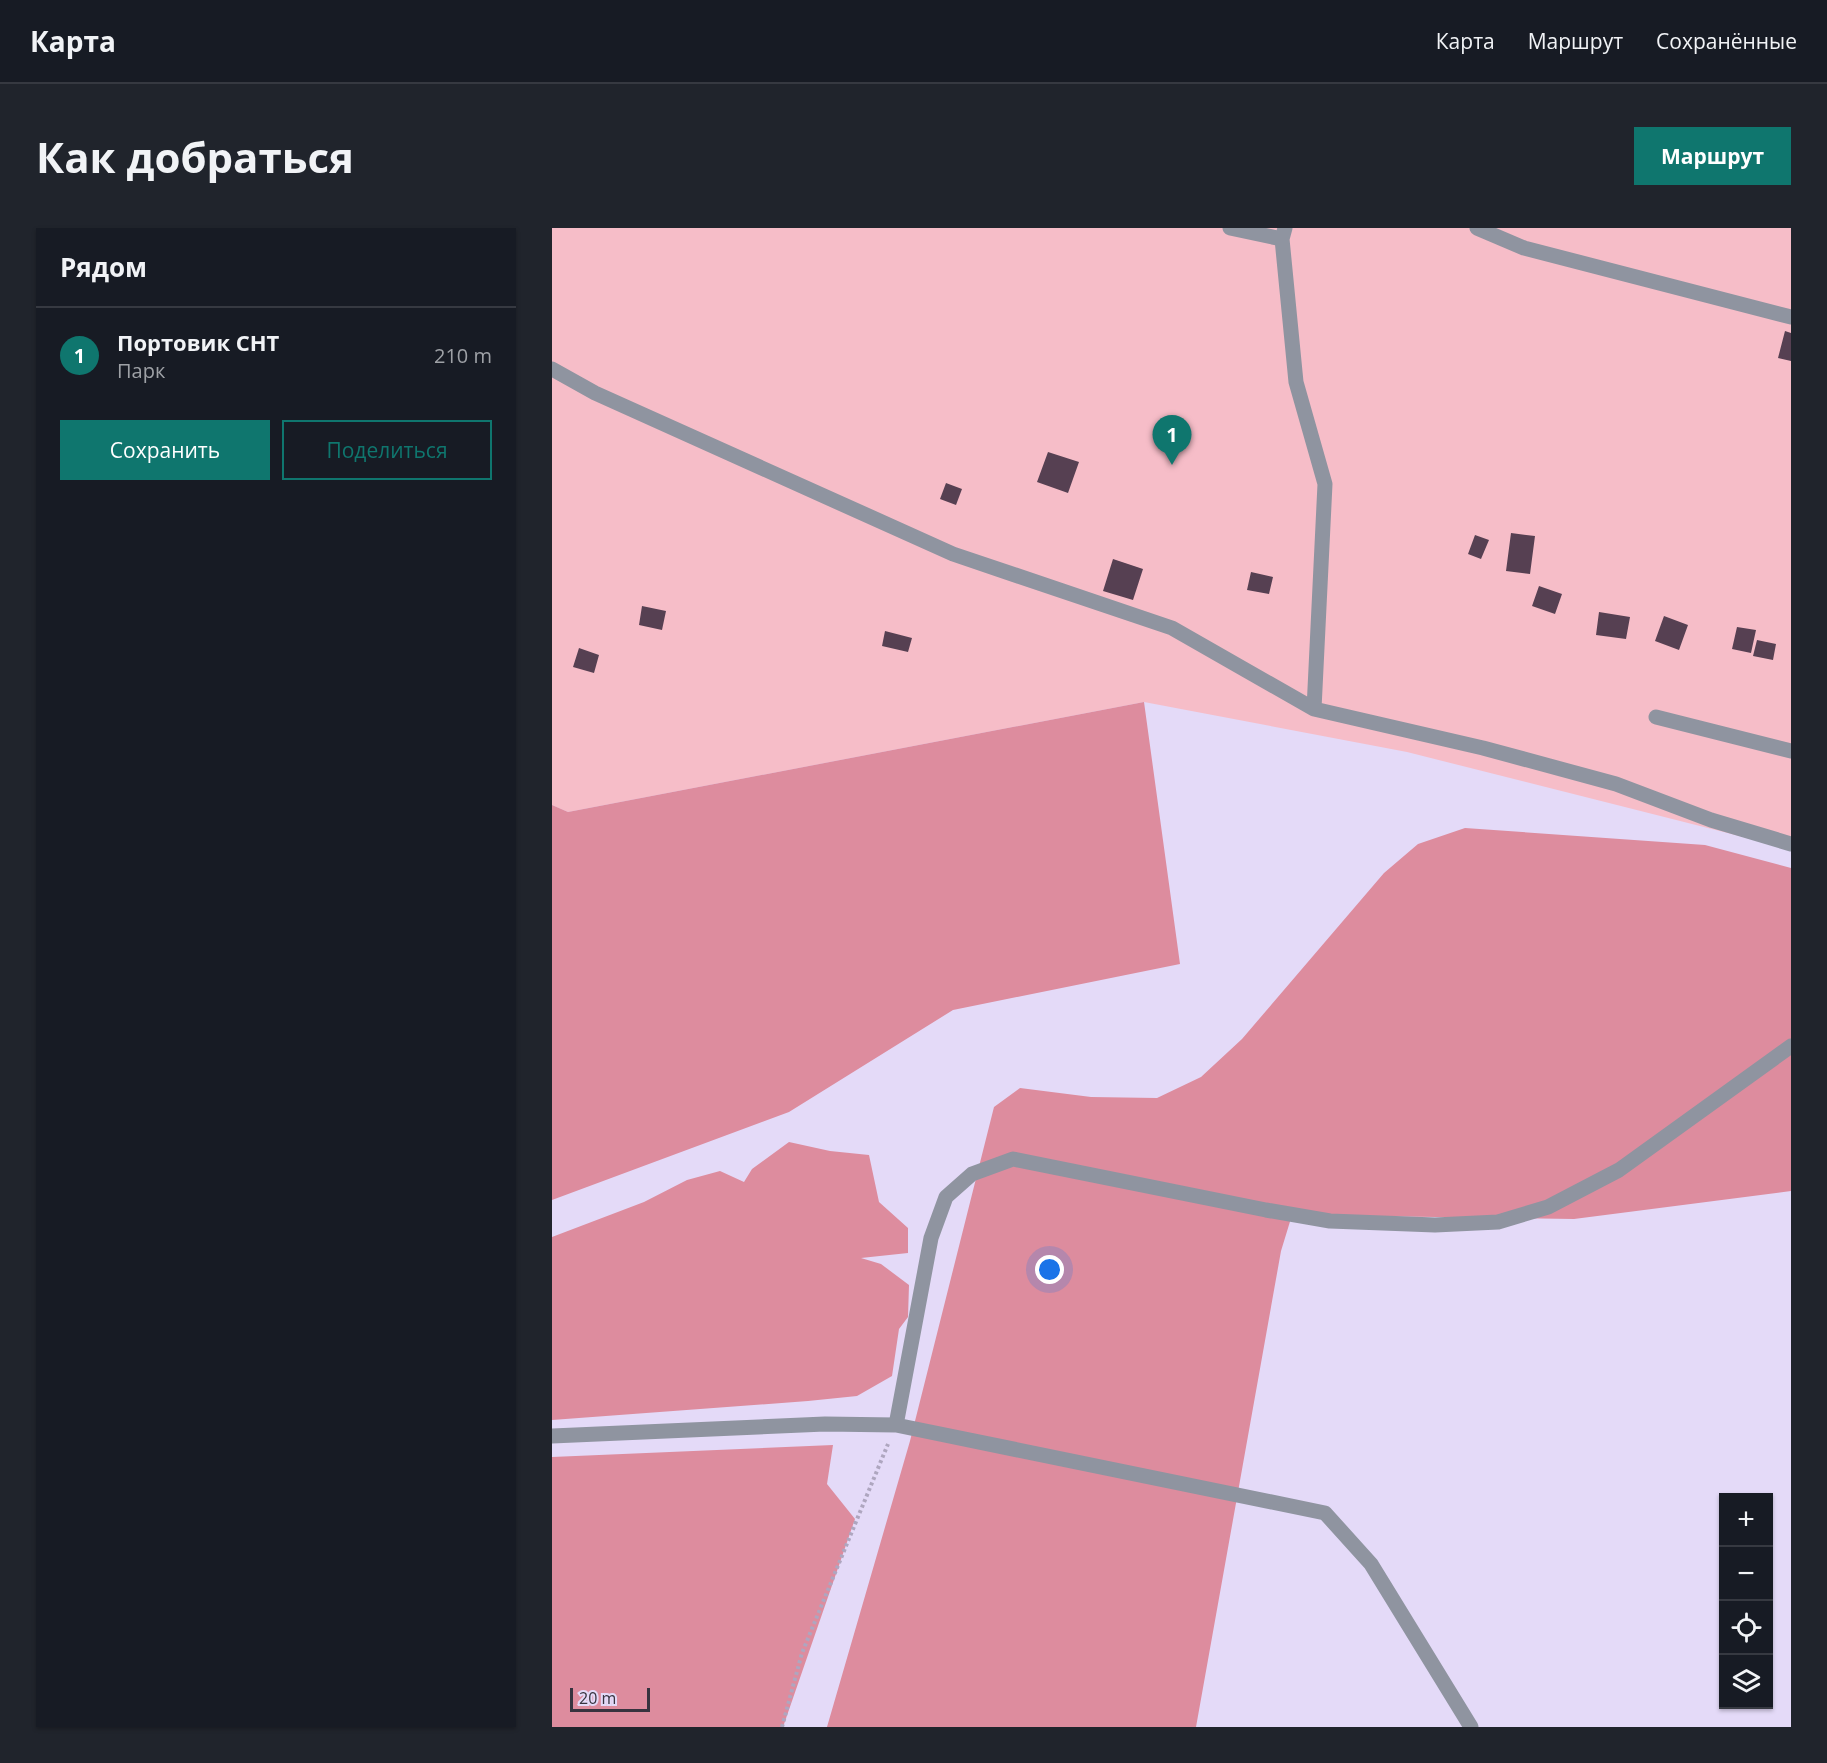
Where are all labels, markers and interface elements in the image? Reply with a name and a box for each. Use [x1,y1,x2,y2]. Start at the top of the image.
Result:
text: Карта [30,22,116,60]
text: Карта [1436,27,1495,55]
text: Маршрут [1528,27,1623,55]
text: Сохранённые [1656,27,1797,55]
button: Маршрут [1634,127,1791,185]
text: Как добраться [36,128,354,185]
text: Рядом [60,249,147,285]
text: Портовик СНТ [117,327,279,357]
text: 1 [74,342,85,369]
text: 210 m [434,342,492,369]
text: Парк [117,357,165,384]
pin: 1 [1152,416,1192,465]
button: Сохранить [60,420,270,480]
button: Поделиться [282,420,492,480]
your location [1035,1255,1064,1284]
map controls [1719,1493,1773,1709]
button: + [1719,1493,1773,1547]
button: − [1719,1547,1773,1601]
button: locate [1719,1601,1773,1655]
button: layers [1719,1655,1773,1709]
scale bar [570,1685,650,1712]
text: 20 m [579,1687,616,1709]

